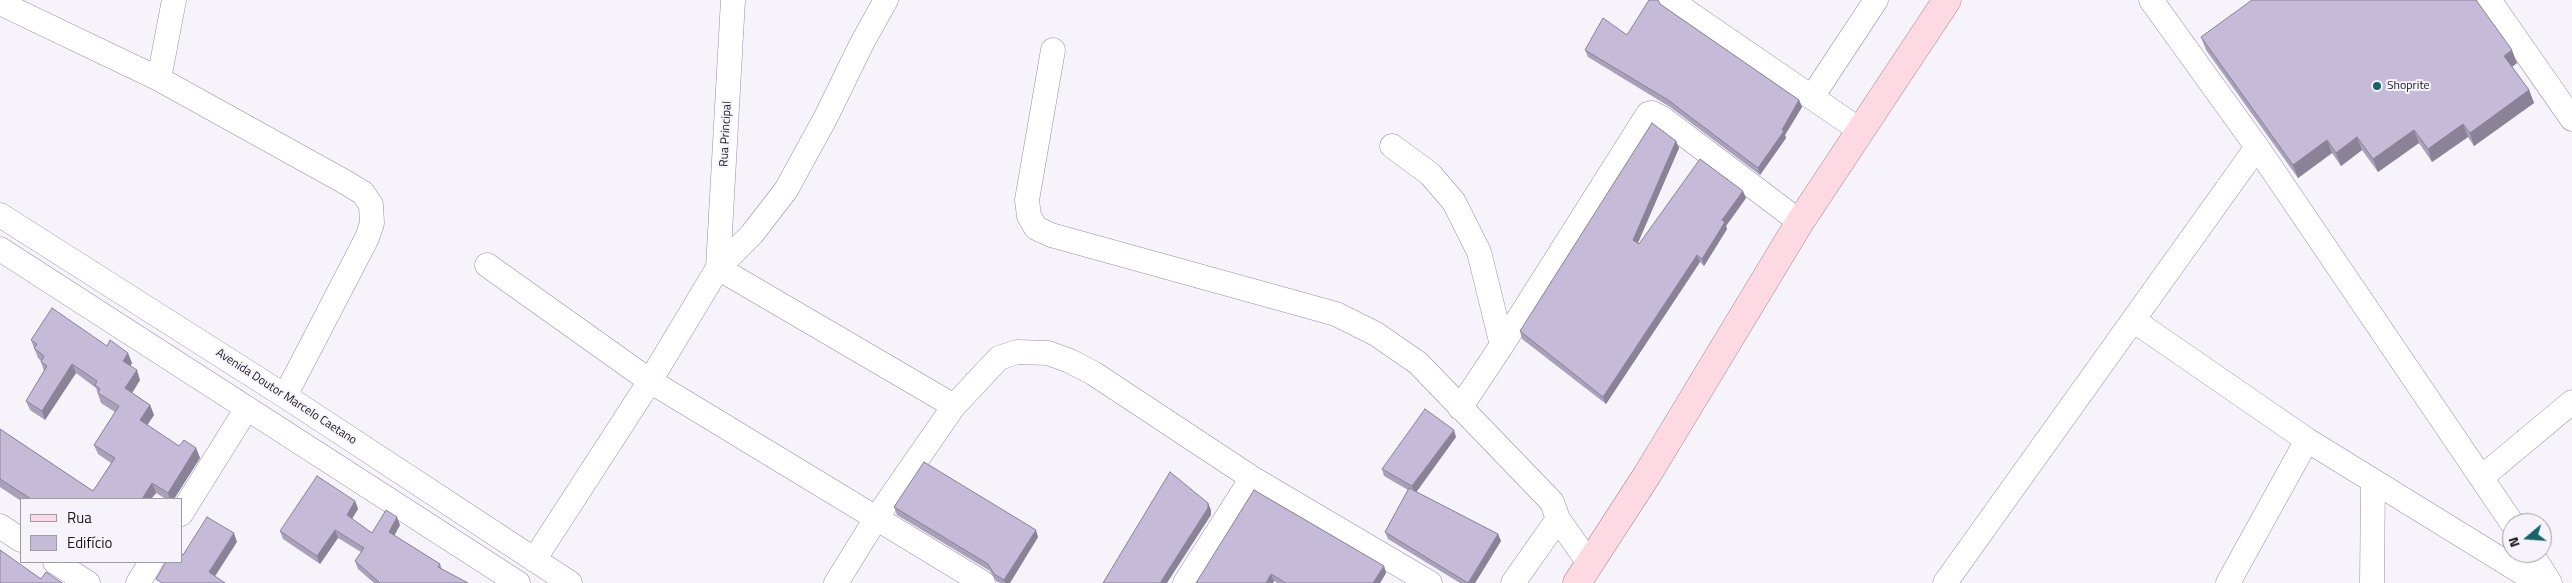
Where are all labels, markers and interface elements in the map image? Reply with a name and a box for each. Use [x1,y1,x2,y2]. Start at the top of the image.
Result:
place label: Shoprite [2387,79,2430,93]
marker: Shoprite [2371,80,2383,92]
street label: Rua Principal [717,101,735,167]
street label: Avenida Doutor Marcelo Caetano [213,346,359,448]
legend [20,498,182,563]
text: Rua [67,506,92,529]
north arrow [2502,513,2552,563]
text: Edifício [67,531,112,554]
text: N [2502,535,2525,550]

